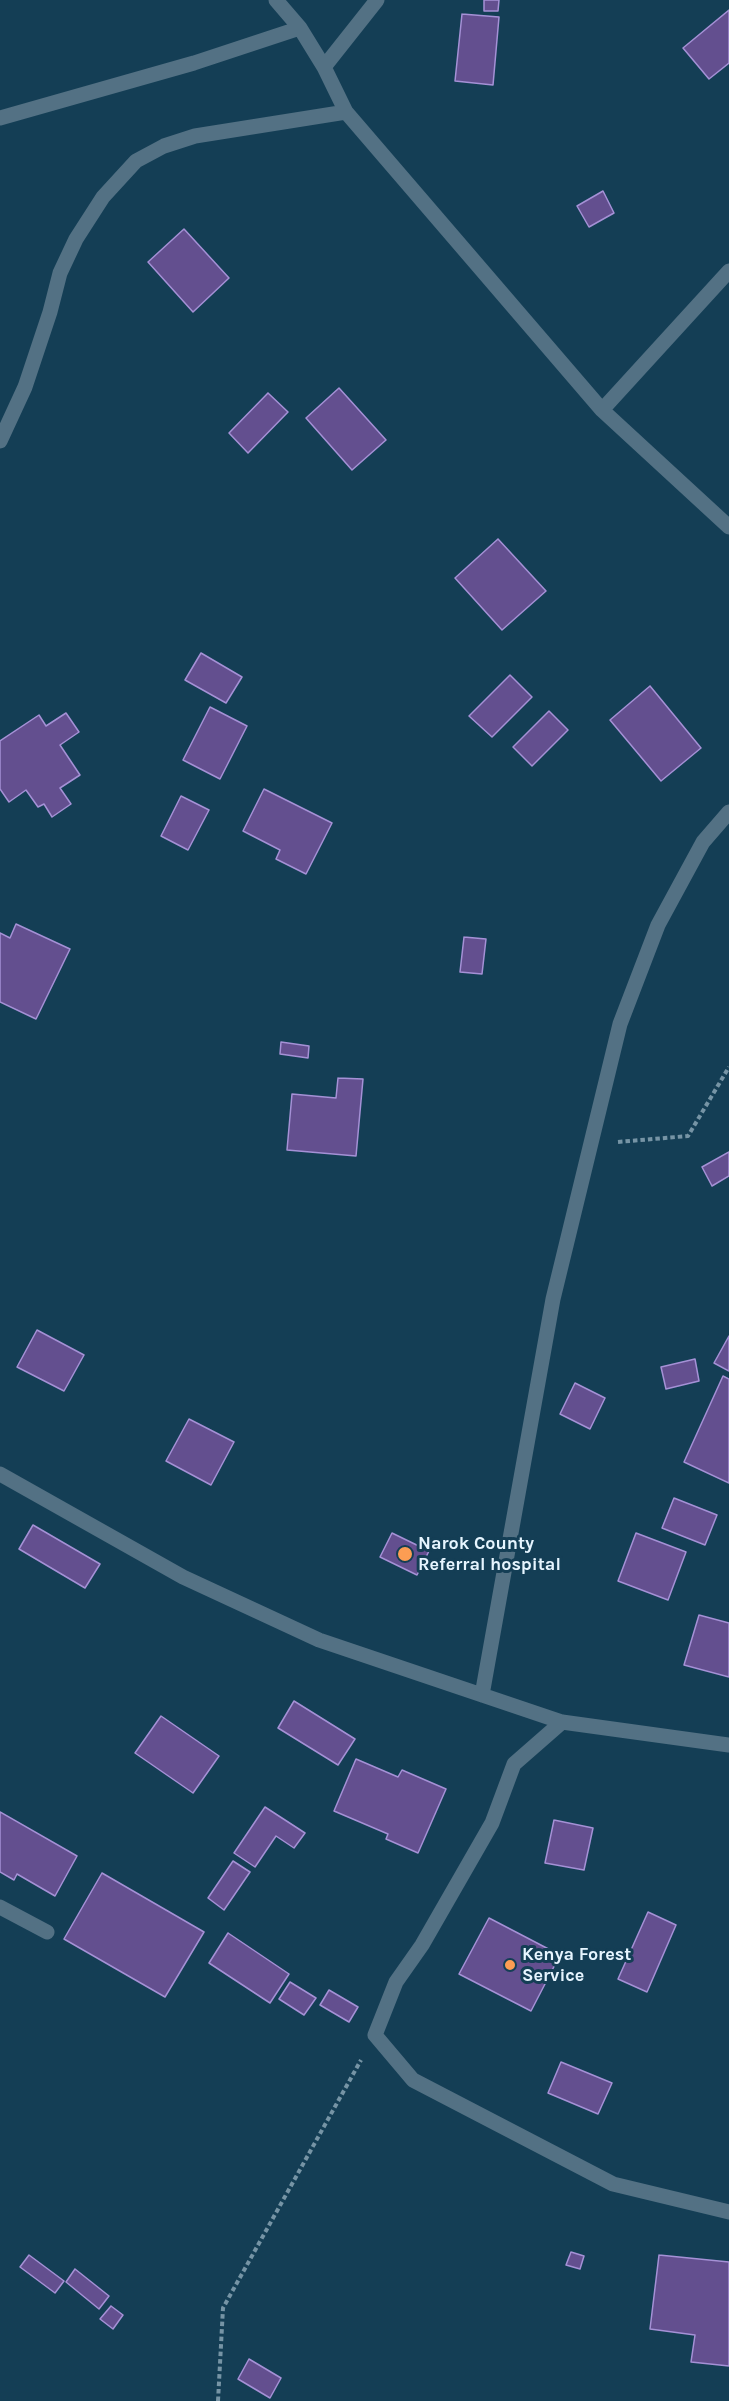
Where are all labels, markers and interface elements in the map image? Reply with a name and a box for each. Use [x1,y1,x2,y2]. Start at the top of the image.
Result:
place label: Narok County Referral hospital [418,1533,561,1576]
marker: Narok County Referral hospital [396,1545,414,1563]
place label: Kenya Forest Service [522,1944,631,1986]
marker: Kenya Forest Service [503,1958,517,1972]

